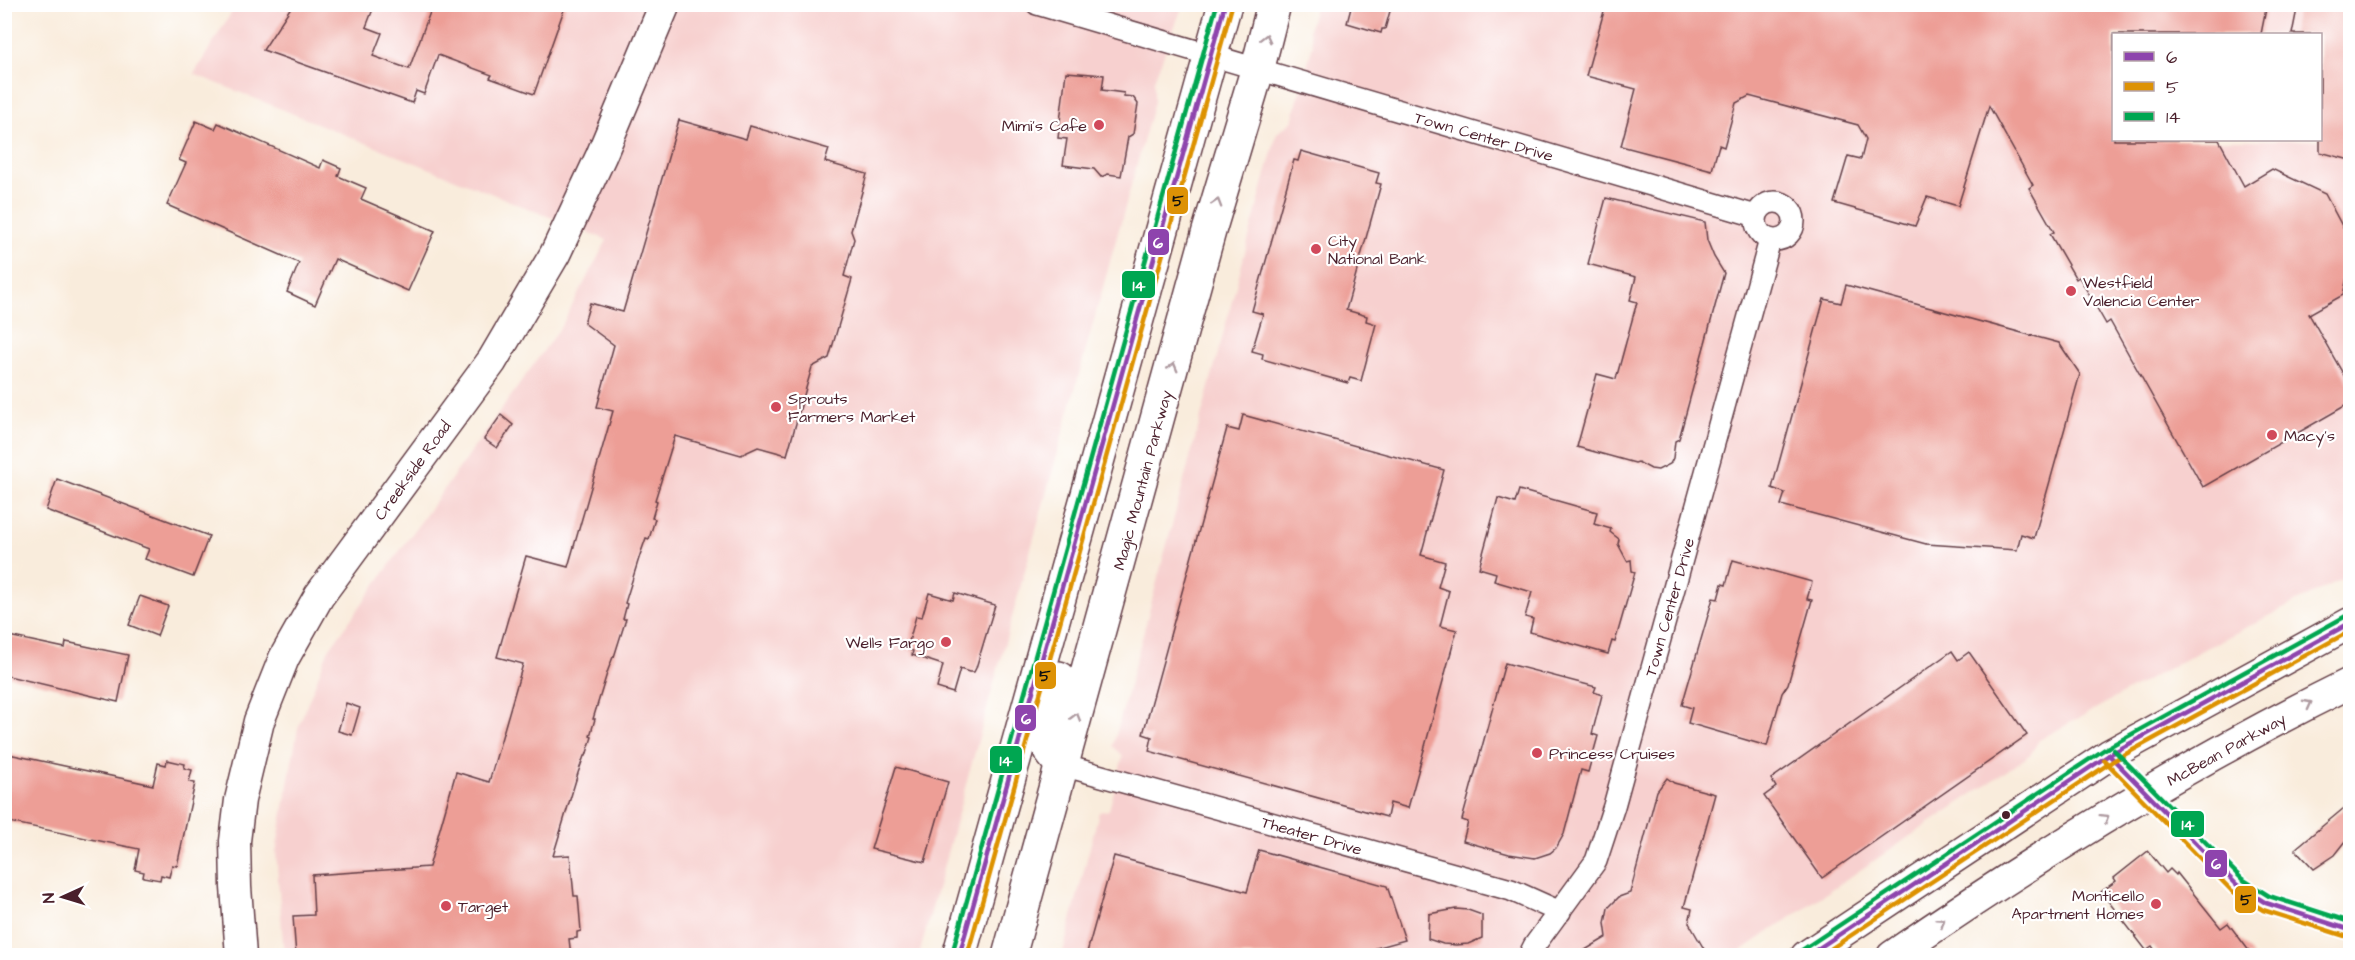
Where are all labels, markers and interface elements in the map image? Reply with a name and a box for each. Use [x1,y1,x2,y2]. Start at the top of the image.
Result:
one-way arrow [1258,33,1271,43]
legend [2112,33,2322,141]
text: 6 [2166,45,2177,70]
text: 5 [2166,75,2179,100]
text: 14 [2166,105,2181,130]
street label: Town Center Drive [1412,107,1556,167]
place label: Mimi's Cafe [1002,115,1087,137]
marker: Mimi's Cafe [1092,118,1106,132]
line badge: 5 [1166,186,1189,215]
text: 5 [1172,190,1184,212]
one-way arrow [1210,199,1222,209]
line badge: 6 [1147,228,1170,256]
place label: City National Bank [1328,230,1427,270]
text: 6 [1153,232,1163,254]
marker: City National Bank [1309,242,1323,256]
line badge: 14 [1121,270,1156,299]
place label: Westfield Valencia Center [2083,272,2200,312]
text: 14 [1133,275,1146,297]
marker: Westfield Valencia Center [2064,284,2078,298]
one-way arrow [1165,362,1178,372]
place label: Sprouts Farmers Market [788,388,916,428]
street label: Magic Mountain Parkway [1108,388,1179,573]
marker: Sprouts Farmers Market [769,400,783,414]
street label: Creekside Road [369,416,456,525]
place label: Macy's [2284,425,2335,448]
marker: Macy's [2265,428,2279,442]
street label: Town Center Drive [1640,535,1700,679]
place label: Wells Fargo [846,632,934,655]
marker: Wells Fargo [939,635,953,649]
line badge: 5 [1034,661,1057,690]
text: 5 [1039,665,1051,687]
one-way arrow [2302,700,2313,711]
line badge: 6 [1014,704,1037,732]
text: 6 [1021,708,1031,730]
street label: McBean Parkway [2163,708,2291,793]
one-way arrow [1068,712,1081,722]
place label: Princess Cruises [1549,743,1675,765]
line badge: 14 [989,745,1023,774]
marker: Princess Cruises [1530,746,1544,760]
text: 14 [1000,750,1013,772]
unlabelled marker [2000,809,2012,821]
line badge: 14 [2170,810,2205,838]
street label: Theater Drive [1259,811,1365,861]
one-way arrow [2099,813,2109,825]
text: 14 [2182,814,2195,836]
line badge: 6 [2204,849,2228,878]
text: 6 [2211,853,2221,875]
north arrow [33,867,93,927]
place label: Monticello Apartment Homes [2012,885,2144,925]
line badge: 5 [2234,885,2257,914]
text: 5 [2240,889,2252,911]
text: N [38,892,60,904]
place label: Target [458,896,509,919]
marker: Monticello Apartment Homes [2149,897,2163,911]
marker: Target [439,899,453,913]
one-way arrow [1934,918,1945,929]

